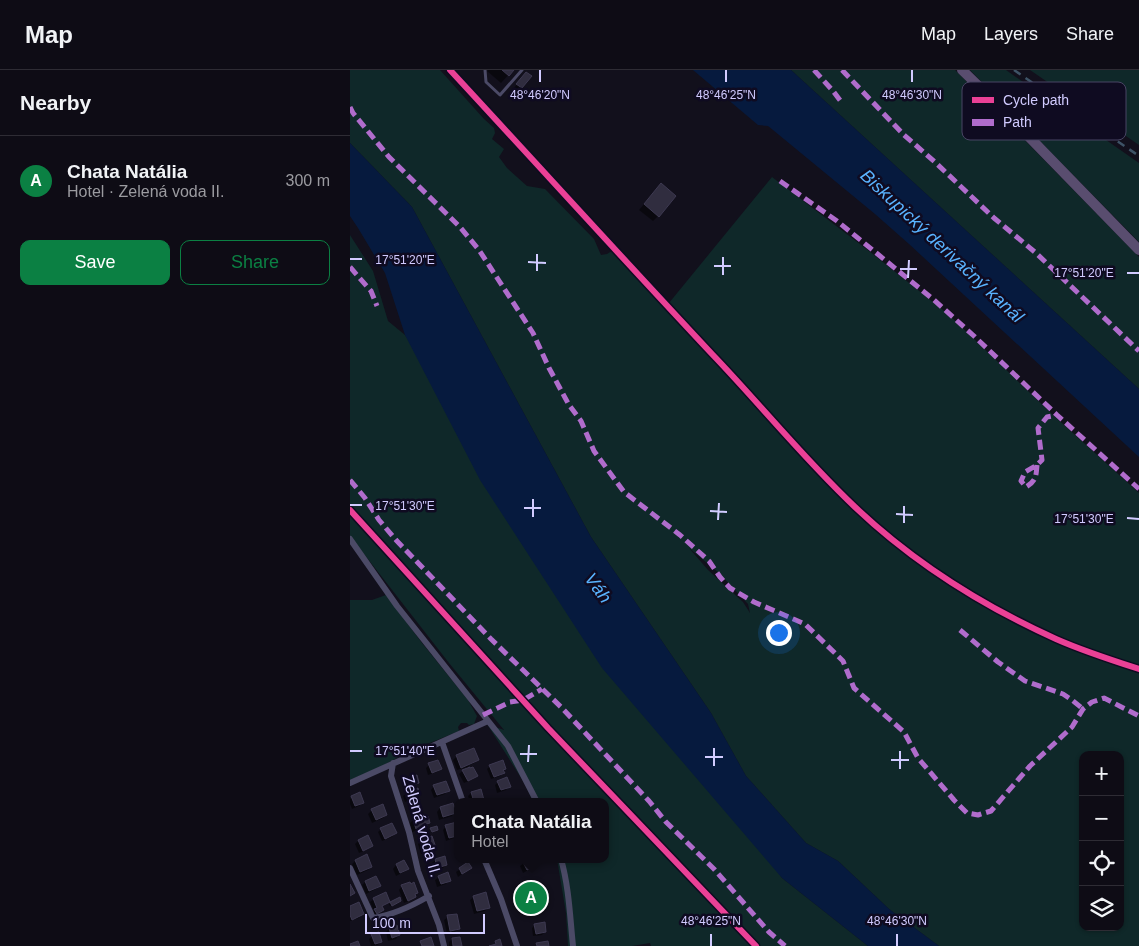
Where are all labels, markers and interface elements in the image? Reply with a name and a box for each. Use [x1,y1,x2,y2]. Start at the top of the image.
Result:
text: Map [25,21,73,48]
text: Map [921,24,956,44]
text: Layers [984,24,1038,44]
text: Share [1066,24,1114,44]
legend [962,82,1126,140]
text: 48°46'20"N [510,88,570,102]
text: 48°46'25"N [696,88,756,102]
text: 48°46'30"N [882,88,942,102]
text: Nearby [20,91,91,114]
text: Cycle path [1003,92,1069,108]
text: Path [1003,114,1032,130]
text: Chata Natália [67,161,187,182]
water label: Biskupický derivačný kanál [857,165,1028,327]
text: A [30,172,42,189]
text: 300 m [286,172,330,189]
text: Hotel · Zelená voda II. [67,183,224,200]
button: Save [20,240,170,285]
button: Share [180,240,330,285]
text: 17°51'20"E [375,253,435,267]
text: 17°51'20"E [1054,266,1114,280]
text: 17°51'30"E [375,499,435,513]
text: 17°51'30"E [1054,512,1114,526]
water label: Váh [580,569,616,607]
your location [766,620,792,646]
text: 17°51'40"E [375,744,435,758]
map controls [1079,751,1124,931]
button: + [1079,751,1124,796]
street label: Zelená voda II. [399,773,445,879]
button: − [1079,796,1124,841]
popup [454,798,609,863]
text: Chata Natália [471,811,592,832]
text: Hotel [471,833,509,850]
button: locate [1079,841,1124,886]
pin: A [515,879,547,917]
button: layers [1079,886,1124,931]
scale bar [365,911,485,934]
text: 48°46'25"N [681,914,741,928]
text: 48°46'30"N [867,914,927,928]
text: 100 m [372,915,411,931]

